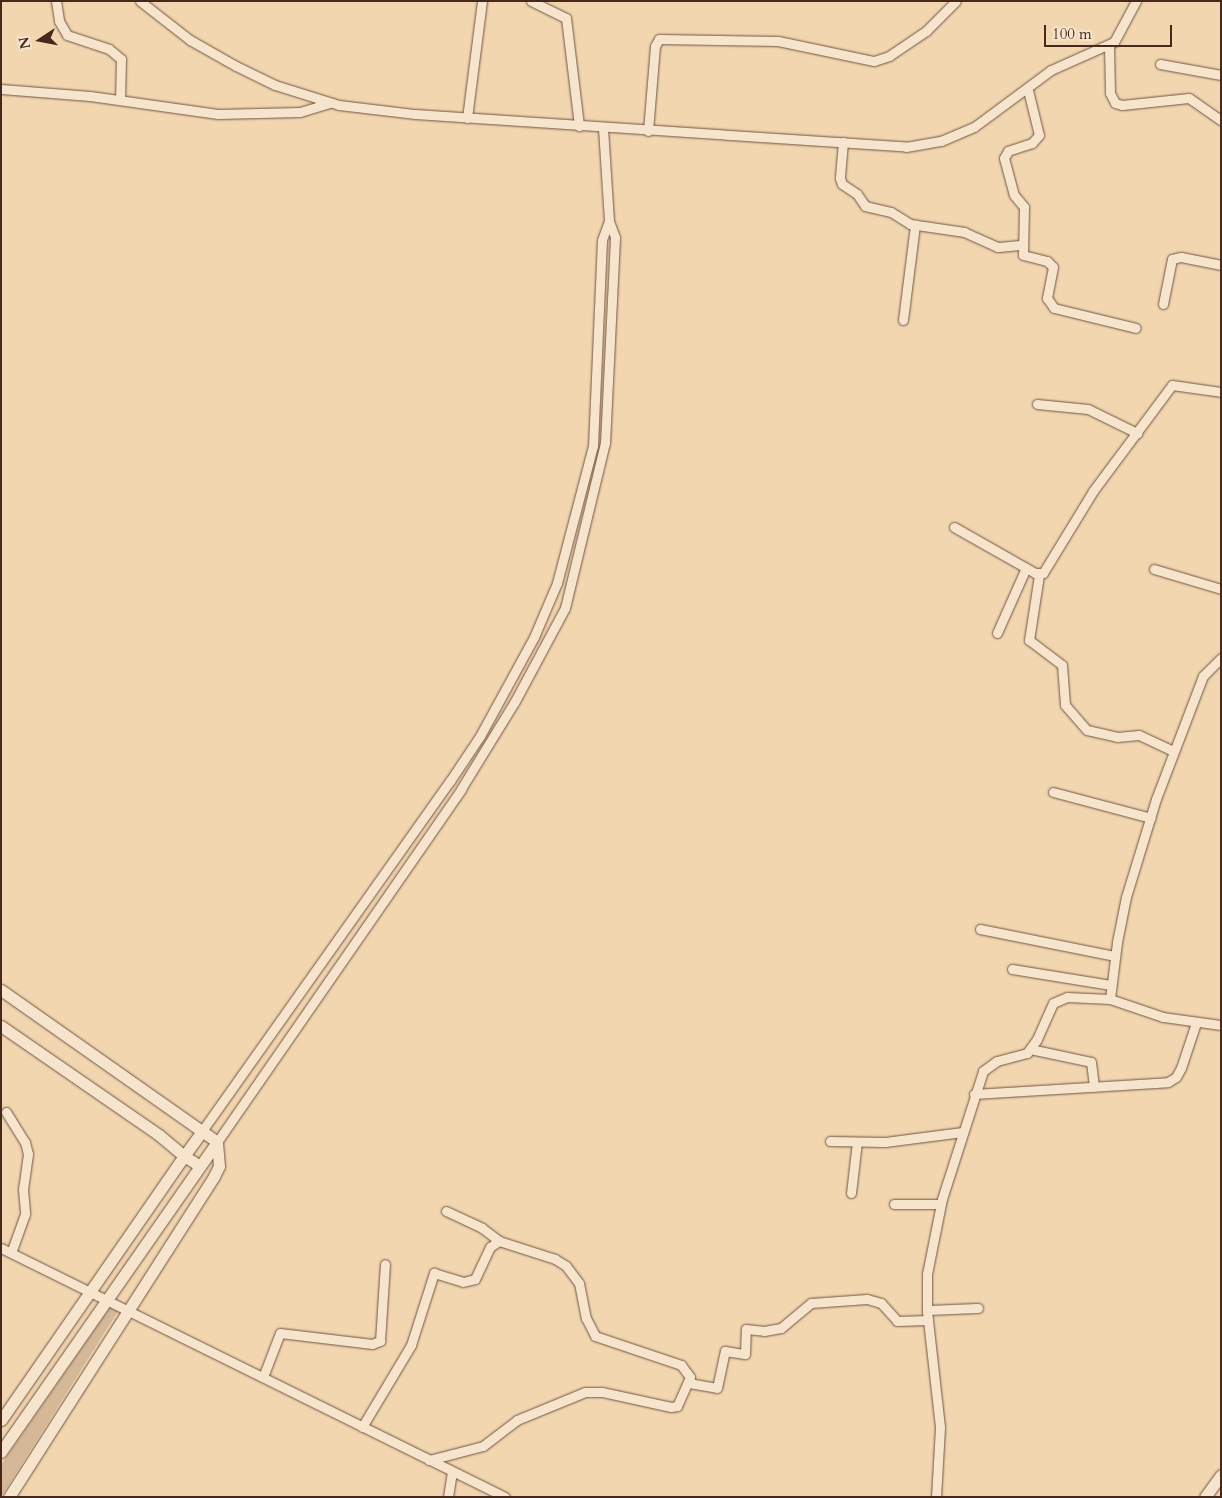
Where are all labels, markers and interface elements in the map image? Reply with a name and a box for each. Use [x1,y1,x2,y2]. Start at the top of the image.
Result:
north arrow [15,15,65,65]
scale bar [1047,15,1174,47]
text: 100 m [1052,24,1092,44]
text: N [14,35,35,51]

